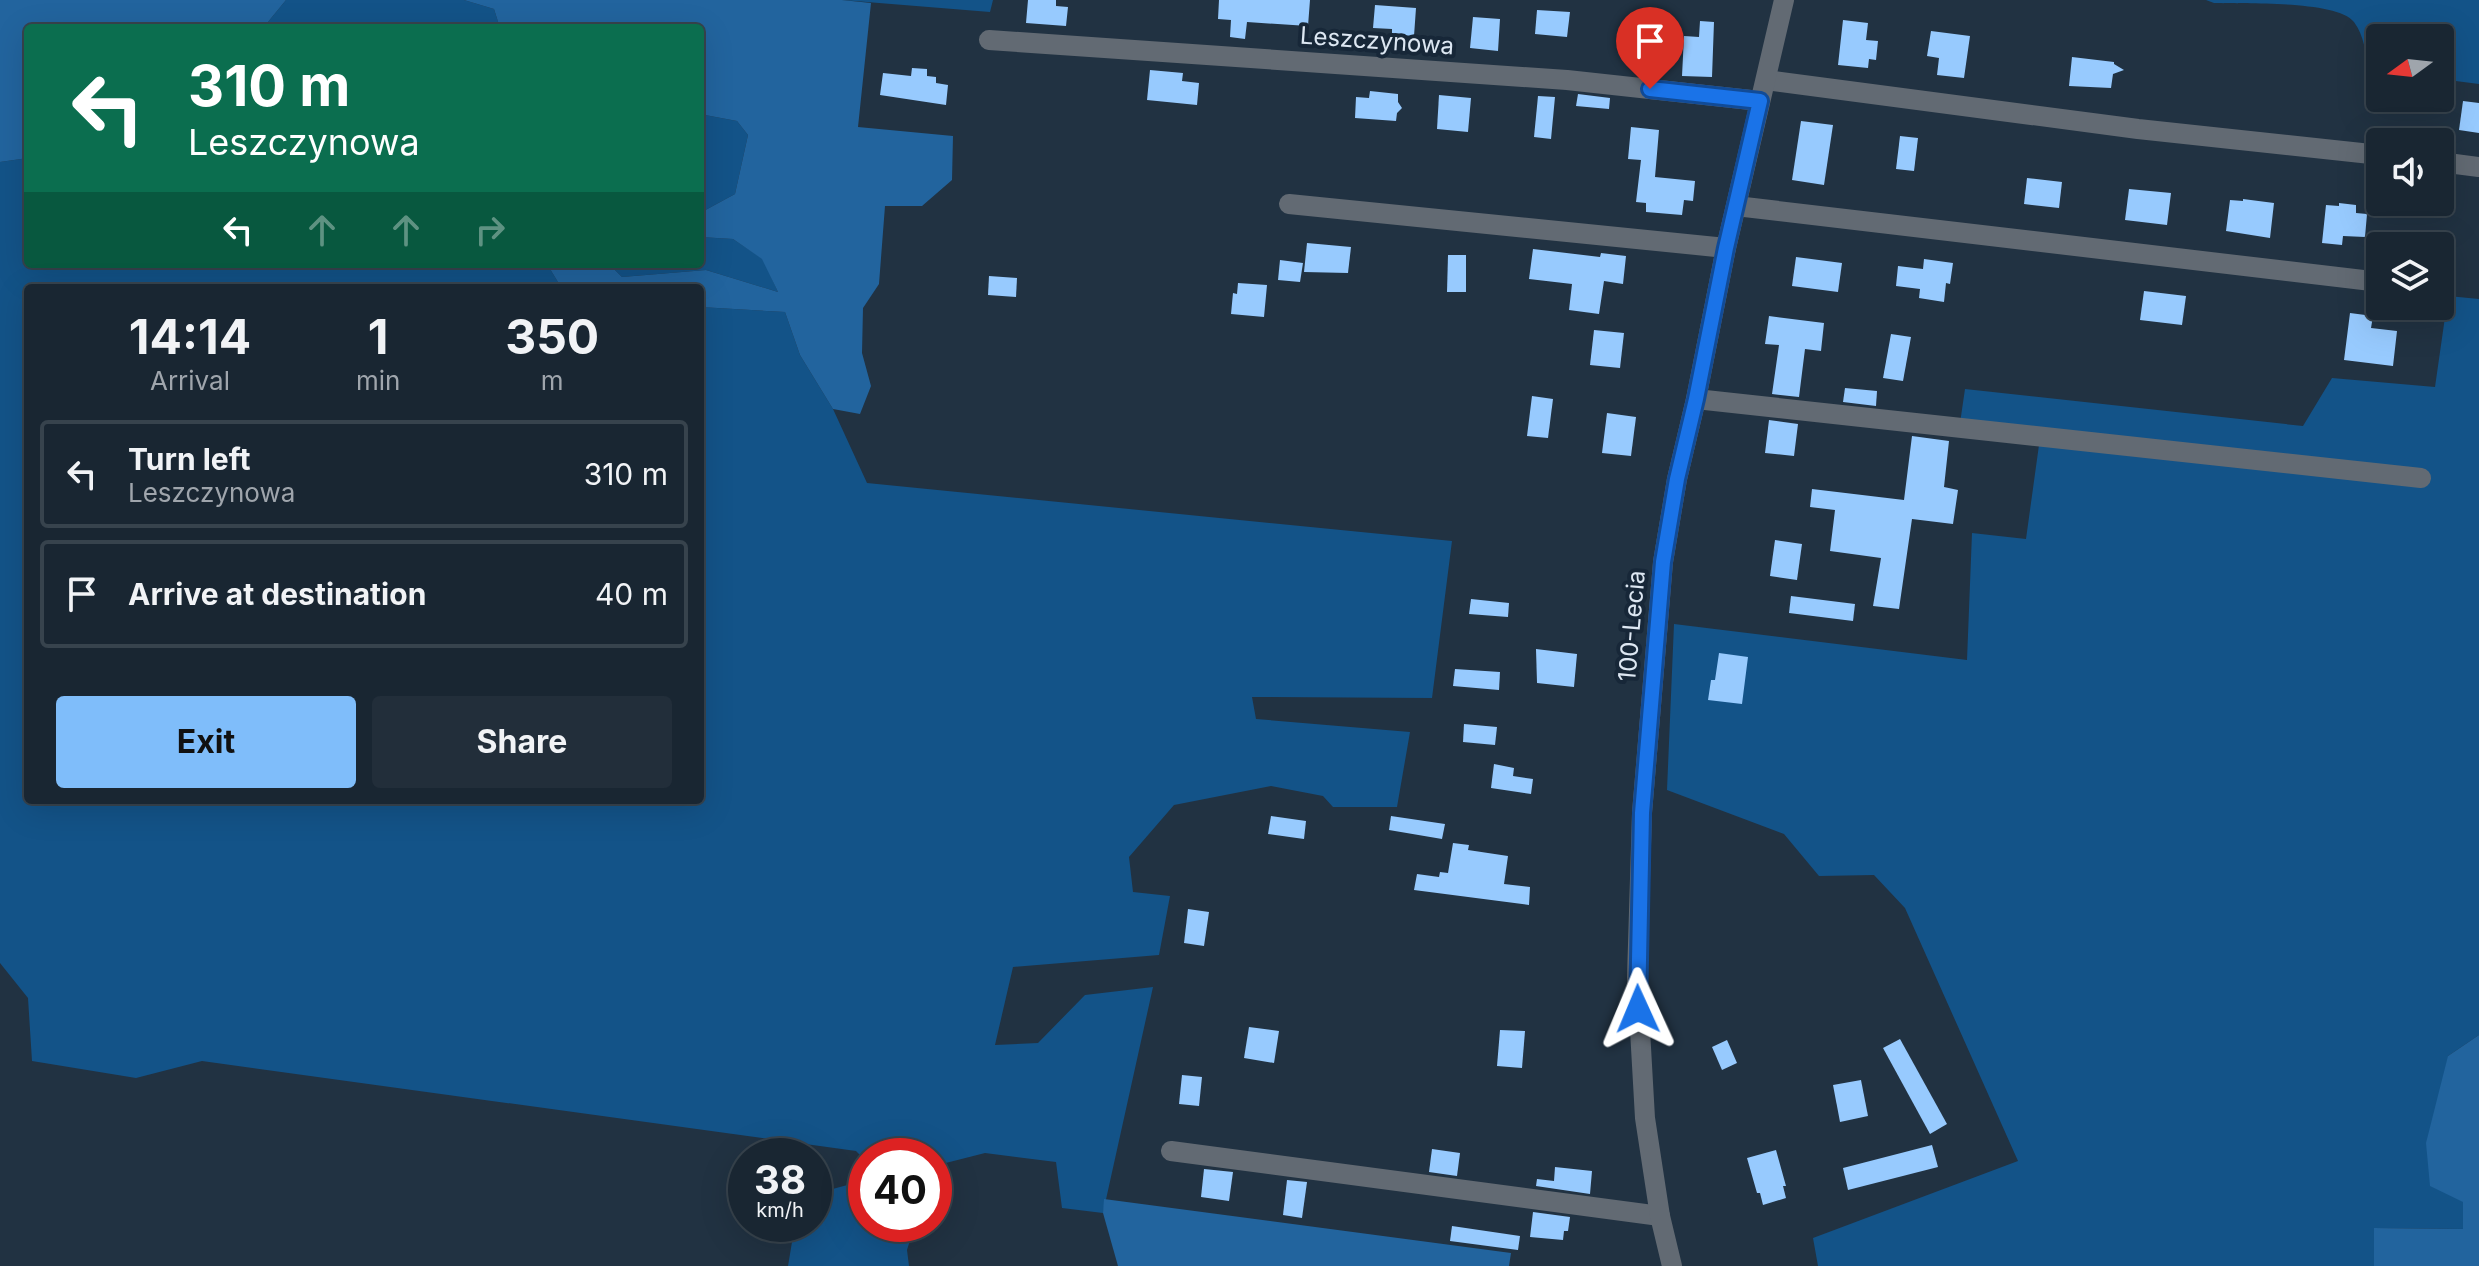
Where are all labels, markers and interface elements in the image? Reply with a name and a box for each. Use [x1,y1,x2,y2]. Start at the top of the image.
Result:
pin [1616,7,1684,89]
icon: arrive [1628,19,1672,63]
street label: Leszczynowa [1299,21,1455,60]
north arrow [2366,24,2454,112]
map controls [2366,24,2454,320]
text: 310 m [188,52,350,120]
icon: left [56,56,160,160]
text: Leszczynowa [188,120,420,164]
button: sound [2366,128,2454,216]
icon: left [216,208,260,252]
icon: ahead [300,208,344,252]
icon: ahead [384,208,428,252]
icon: right [468,208,512,252]
button: layers [2366,232,2454,320]
text: 14:14 [129,307,251,366]
text: 1 [368,307,389,366]
text: 350 [505,307,599,366]
text: Arrival [150,365,230,396]
text: min [356,365,400,396]
text: m [541,365,564,396]
text: Turn left [128,441,250,477]
icon: left [60,452,104,496]
text: 310 m [584,456,668,492]
text: Leszczynowa [128,477,295,508]
street label: 100-Lecia [1612,569,1651,683]
icon: arrive [60,572,104,616]
text: Arrive at destination [128,576,426,612]
text: 40 m [595,576,668,612]
button: Exit [56,696,356,788]
button: Share [372,696,672,788]
position arrow [1596,967,1680,1051]
speed limit sign: 40 [848,1138,952,1242]
text: 38 [754,1155,806,1204]
text: km/h [756,1198,804,1222]

